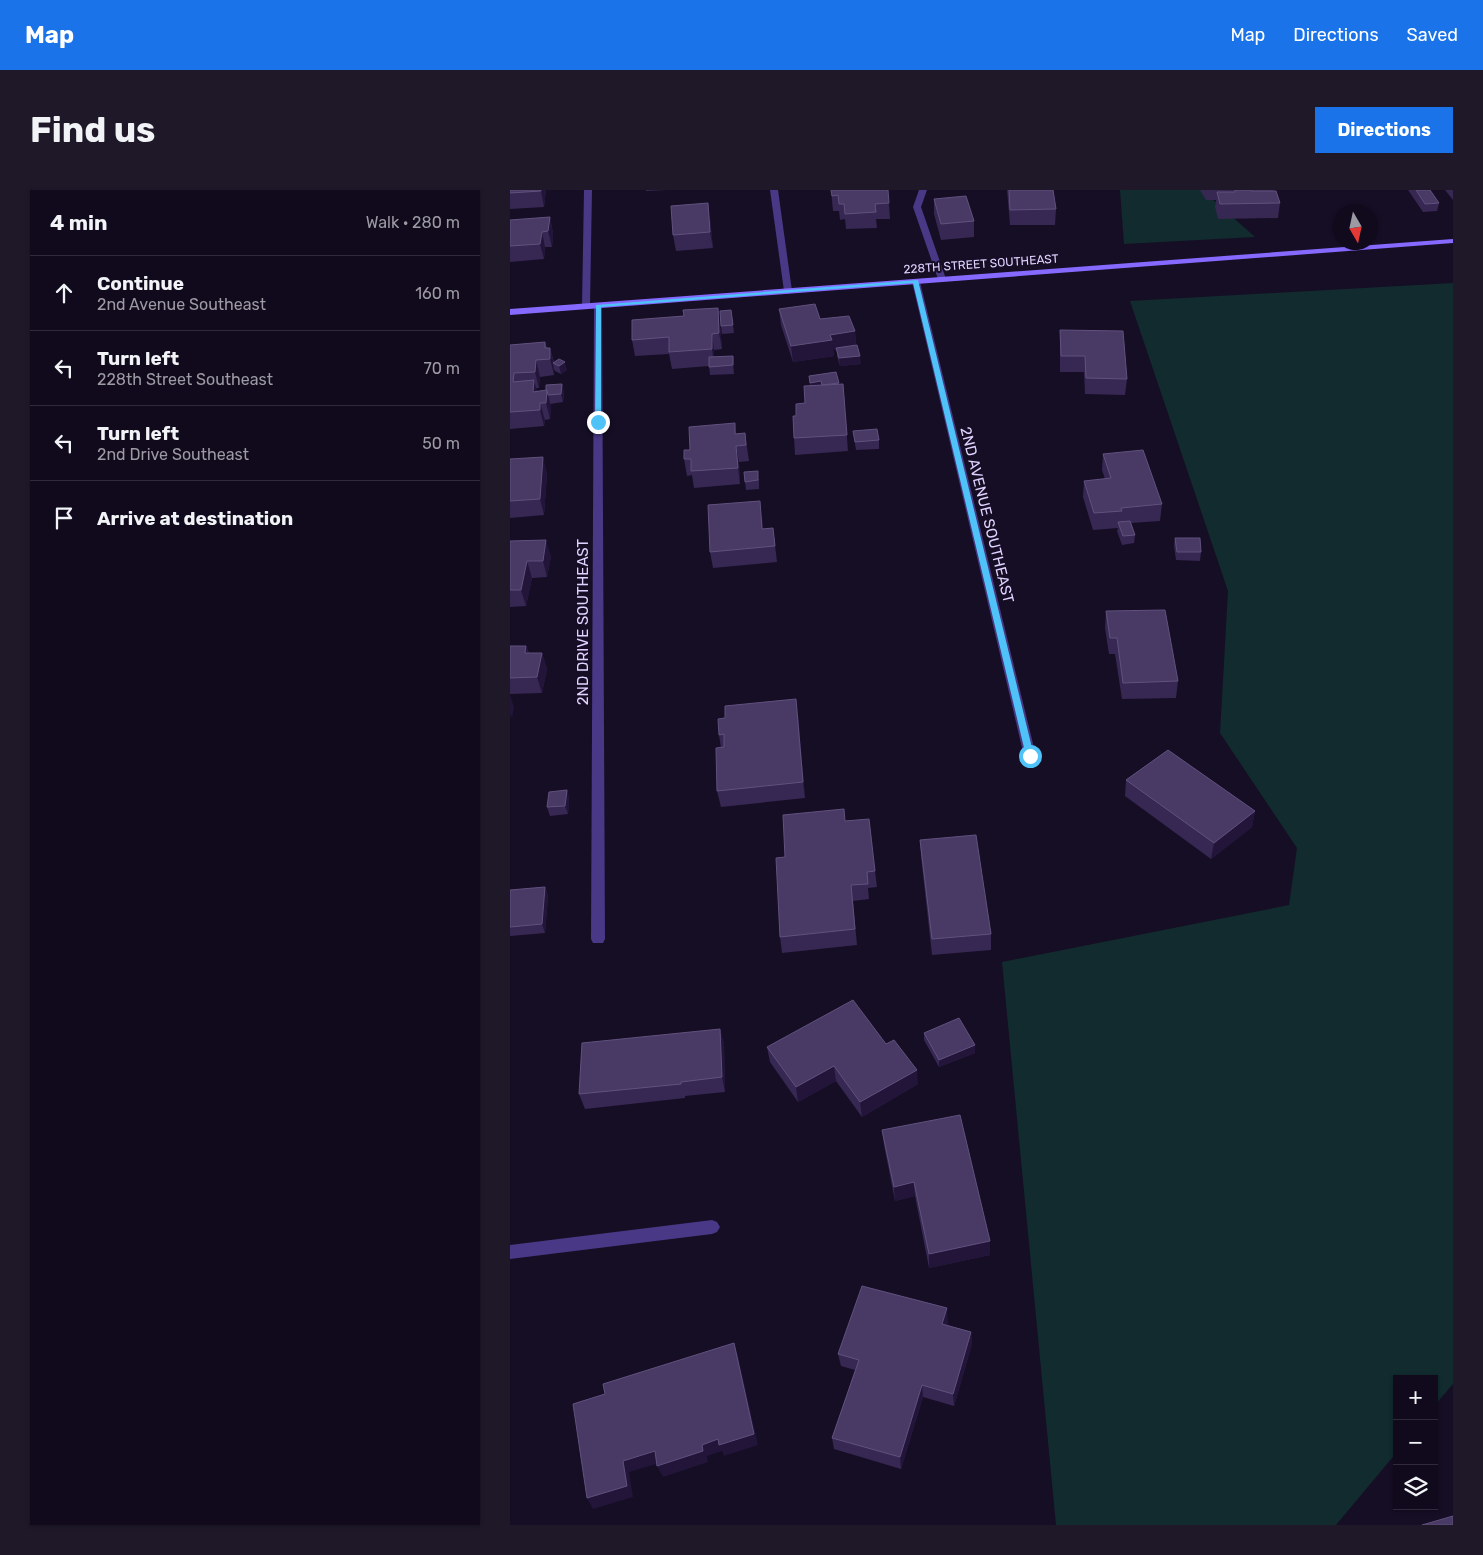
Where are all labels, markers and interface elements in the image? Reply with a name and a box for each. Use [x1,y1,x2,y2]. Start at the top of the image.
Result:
text: Map [25,21,74,49]
text: Map [1230,24,1265,46]
text: Directions [1293,24,1379,46]
text: Saved [1407,24,1458,46]
button: Directions [1315,107,1453,153]
text: Find us [30,109,155,151]
north arrow [1333,205,1378,250]
text: 4 min [50,210,108,235]
text: Walk · 280 m [366,213,460,232]
street label: 228TH STREET SOUTHEAST [903,252,1059,276]
text: Continue [97,272,184,295]
icon: ahead [50,279,78,307]
text: 160 m [415,284,460,303]
text: 2nd Avenue Southeast [97,295,266,314]
text: Turn left [97,347,179,370]
icon: left [50,354,78,382]
text: 70 m [423,359,460,378]
text: 228th Street Southeast [97,370,273,389]
route end [587,411,610,434]
text: Turn left [97,422,179,445]
street label: 2ND AVENUE SOUTHEAST [956,425,1018,605]
icon: left [50,429,78,457]
text: 50 m [422,434,460,453]
text: 2nd Drive Southeast [97,445,249,464]
icon: arrive [50,504,78,532]
text: Arrive at destination [97,507,293,530]
street label: 2ND DRIVE SOUTHEAST [574,539,592,705]
route start [1019,745,1042,768]
map controls [1393,1375,1438,1510]
button: + [1393,1375,1438,1420]
button: − [1393,1420,1438,1465]
button: layers [1393,1465,1438,1510]

